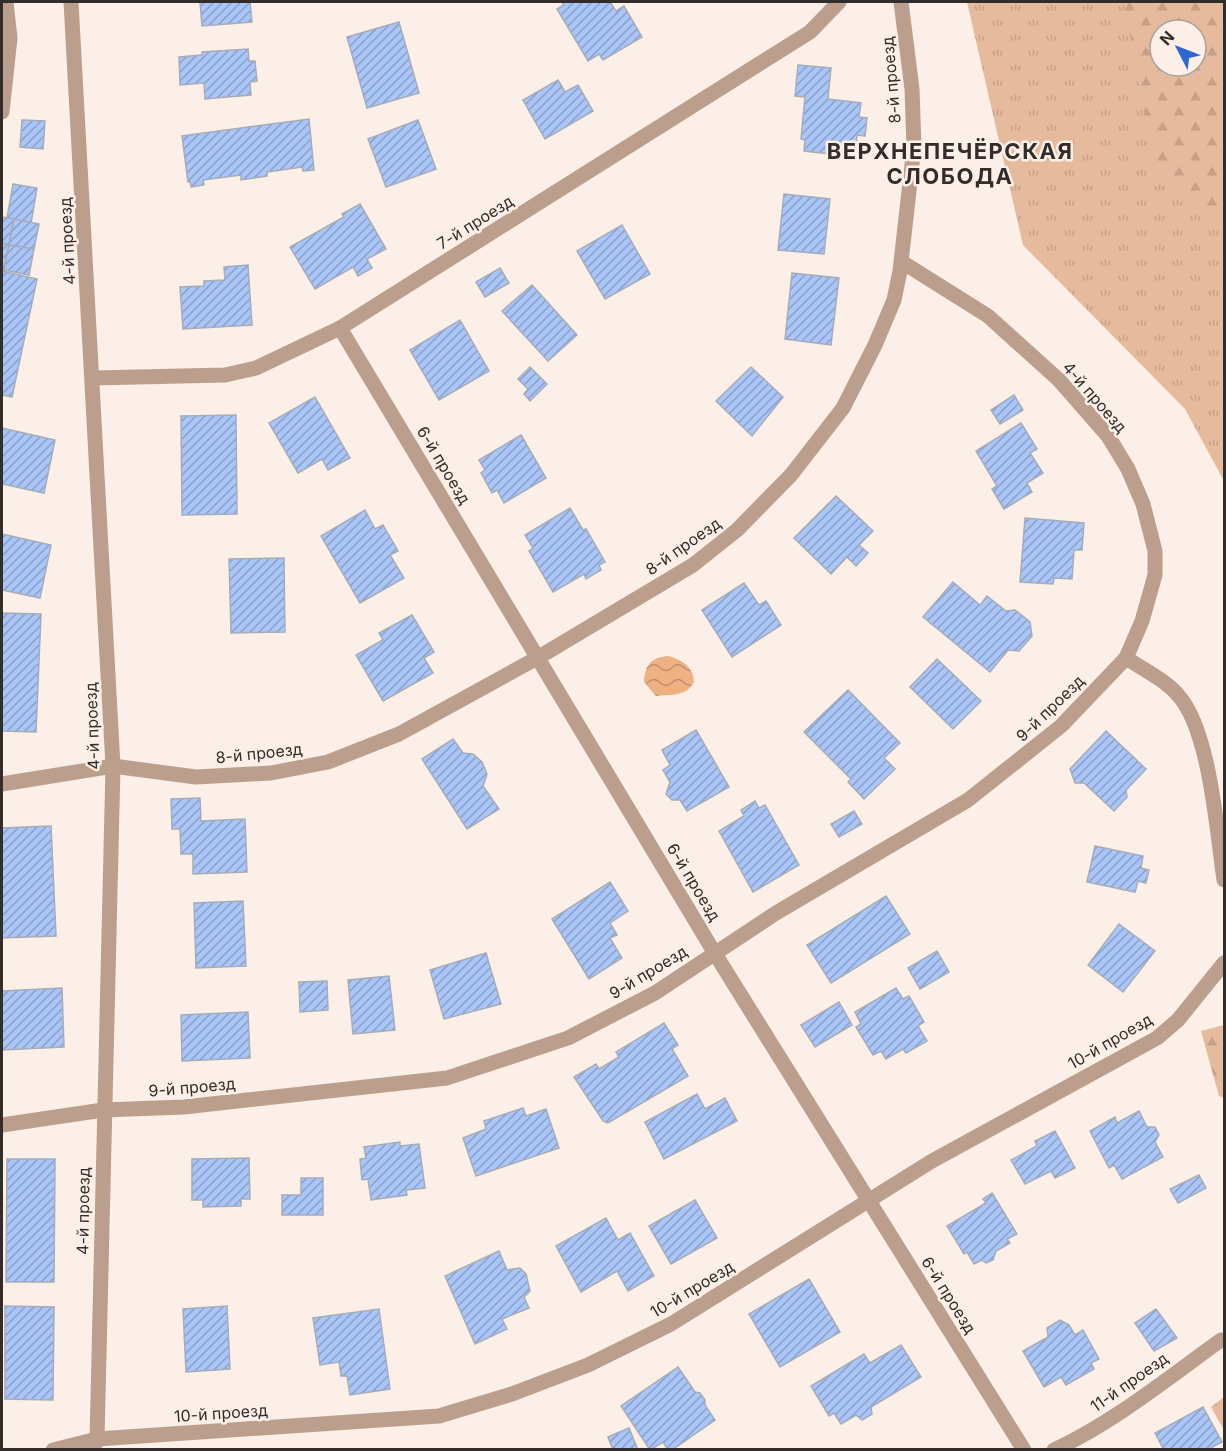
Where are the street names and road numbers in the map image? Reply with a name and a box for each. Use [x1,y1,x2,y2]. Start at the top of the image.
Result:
street label: 8-й проезд [877,36,905,124]
street label: 7-й проезд [433,191,517,253]
street label: 4-й проезд [55,197,79,285]
street label: 4-й проезд [1059,357,1131,437]
street label: 6-й проезд [413,422,475,508]
street label: 8-й проезд [642,513,724,579]
street label: 9-й проезд [1012,670,1088,746]
street label: 4-й проезд [80,682,104,770]
street label: 8-й проезд [215,738,303,768]
street label: 6-й проезд [663,839,725,925]
street label: 9-й проезд [605,941,691,1003]
street label: 10-й проезд [1064,1009,1156,1073]
street label: 9-й проезд [148,1073,236,1101]
street label: 4-й проезд [72,1167,94,1255]
street label: 6-й проезд [917,1253,981,1337]
street label: 10-й проезд [647,1256,737,1322]
street label: 11-й проезд [1086,1348,1172,1416]
street label: 10-й проезд [173,1400,269,1426]

